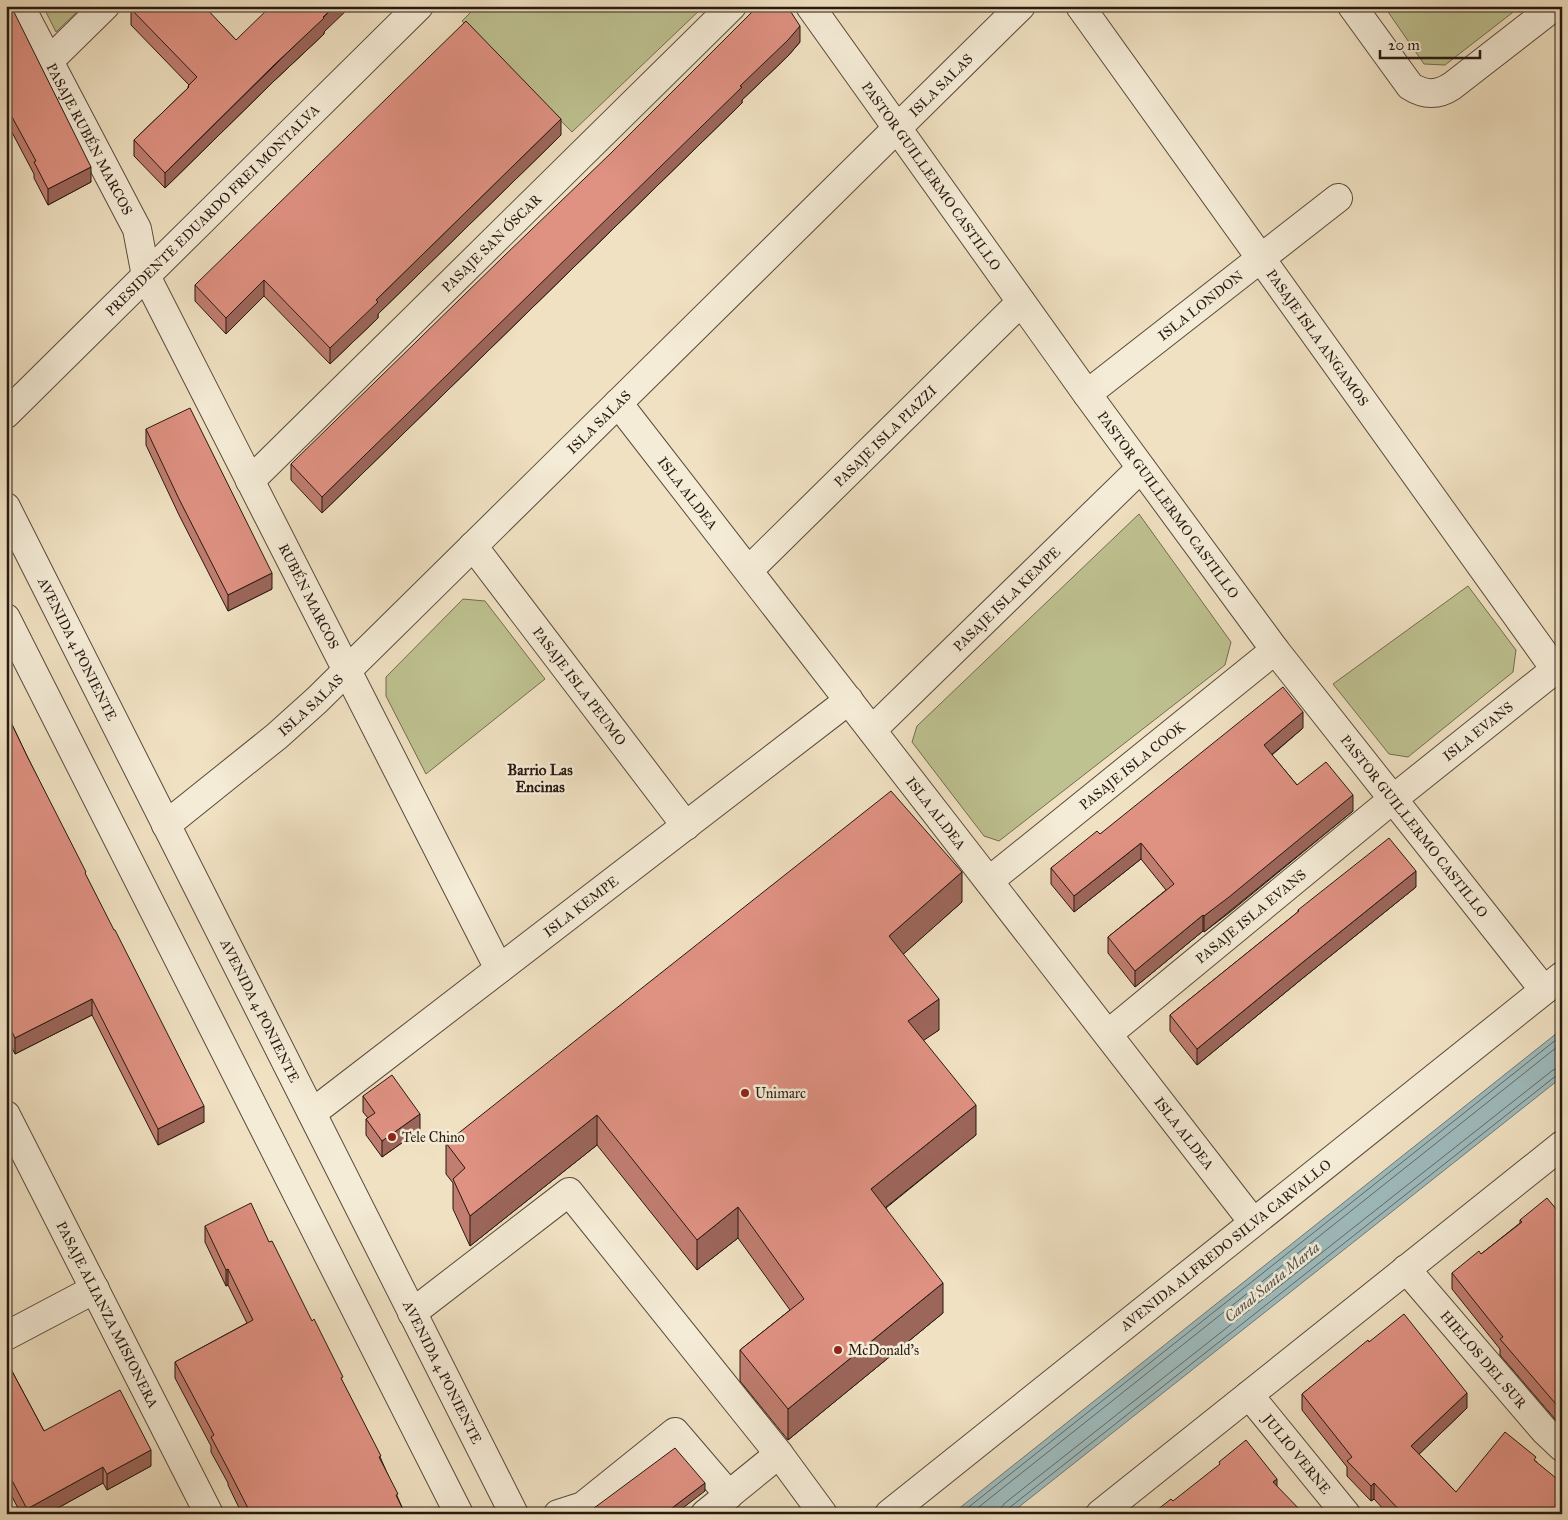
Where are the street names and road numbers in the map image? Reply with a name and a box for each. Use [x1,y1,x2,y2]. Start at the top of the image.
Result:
street label: ISLA SALAS [906,50,977,121]
street label: PASAJE RUBÉN MARCOS [42,60,136,218]
street label: PASTOR GUILLERMO CASTILLO [858,79,1004,274]
street label: PRESIDENTE EDUARDO FREI MONTALVA [102,101,324,320]
street label: PASAJE SAN ÓSCAR [439,190,546,296]
street label: PASAJE ISLA ANGAMOS [1263,266,1372,410]
street label: ISLA LONDON [1155,267,1247,344]
street label: PASAJE ISLA PIAZZI [831,382,940,491]
street label: ISLA SALAS [564,387,635,458]
street label: PASTOR GUILLERMO CASTILLO [1094,408,1242,602]
street label: ISLA ALDEA [654,454,721,534]
street label: RUBÉN MARCOS [275,541,343,652]
street label: PASAJE ISLA KEMPE [950,543,1064,655]
street label: AVENIDA 4 PONIENTE [34,574,120,724]
street label: PASAJE ISLA PEUMO [529,624,630,749]
street label: ISLA SALAS [275,671,347,740]
street label: ISLA EVANS [1440,698,1517,765]
street label: PASAJE ISLA COOK [1076,717,1190,814]
street label: PASTOR GUILLERMO CASTILLO [1337,732,1491,921]
street label: ISLA ALDEA [902,774,969,854]
street label: PASAJE ISLA EVANS [1192,866,1310,967]
street label: ISLA KEMPE [540,873,622,941]
street label: AVENIDA 4 PONIENTE [216,935,303,1085]
street label: ISLA ALDEA [1150,1094,1218,1174]
street label: AVENIDA ALFREDO SILVA CARVALLO [1116,1156,1335,1335]
street label: PASAJE ALIANZA MISIONERA [53,1219,162,1412]
street label: AVENIDA 4 PONIENTE [398,1297,485,1447]
street label: HIELOS DEL SUR [1436,1307,1530,1413]
street label: JULIO VERNE [1257,1409,1334,1498]

